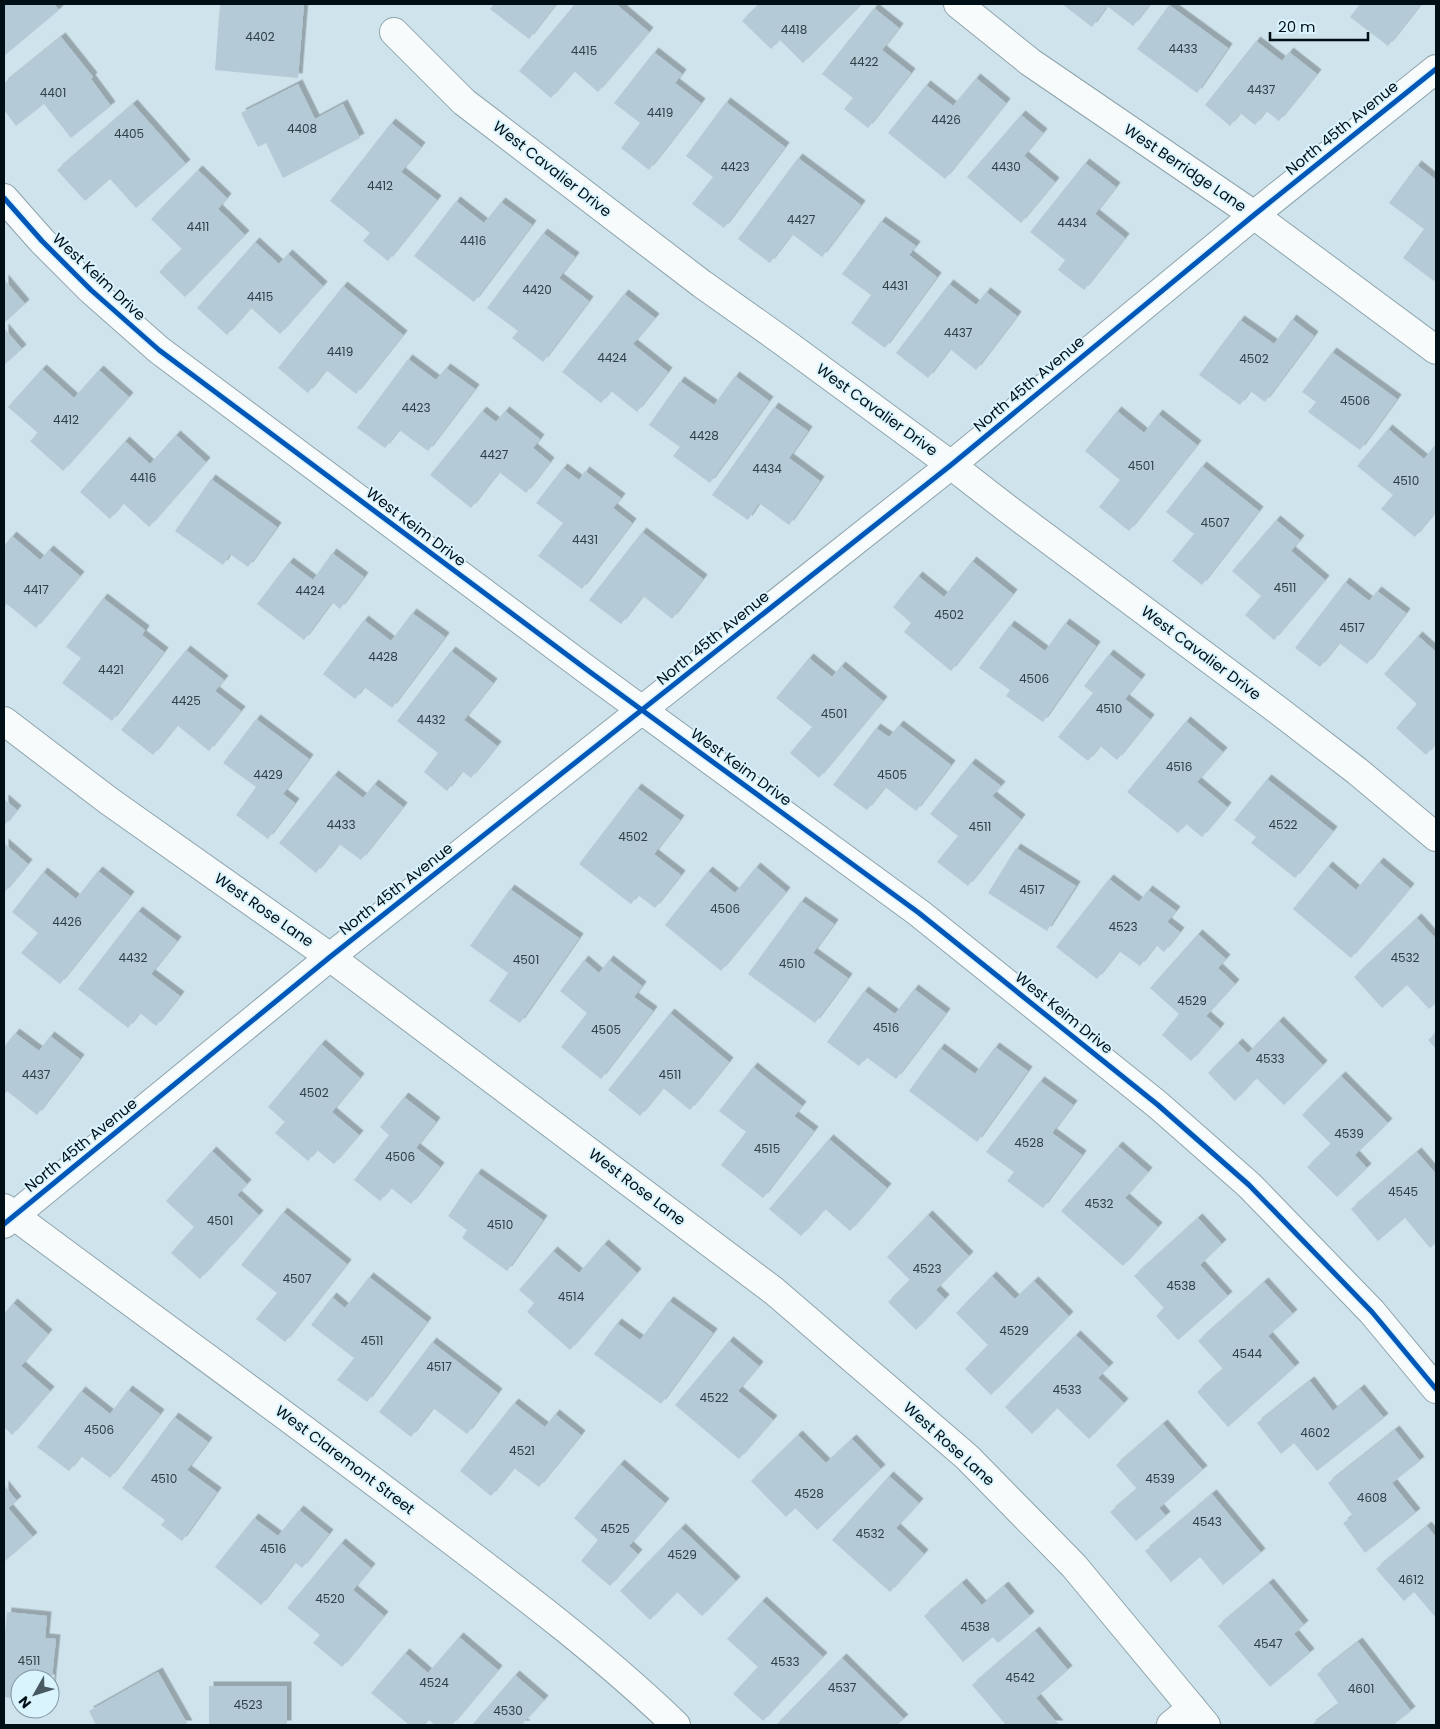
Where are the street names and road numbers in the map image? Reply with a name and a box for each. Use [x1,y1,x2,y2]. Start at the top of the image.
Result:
street label: North 45th Avenue [1281,76,1402,180]
street label: West Cavalier Drive [489,116,616,222]
street label: West Berridge Lane [1120,119,1251,216]
street label: West Keim Drive [48,228,150,325]
street label: North 45th Avenue [969,331,1089,436]
street label: West Cavalier Drive [812,358,942,461]
street label: West Keim Drive [362,482,471,571]
street label: North 45th Avenue [652,586,773,690]
street label: West Cavalier Drive [1137,600,1266,705]
street label: West Keim Drive [686,723,796,810]
street label: North 45th Avenue [334,838,457,940]
street label: West Rose Lane [210,868,318,952]
street label: West Keim Drive [1011,967,1118,1059]
street label: North 45th Avenue [20,1093,141,1197]
street label: West Rose Lane [584,1143,690,1230]
street label: West Rose Lane [899,1397,1000,1490]
street label: West Claremont Street [271,1400,419,1519]

